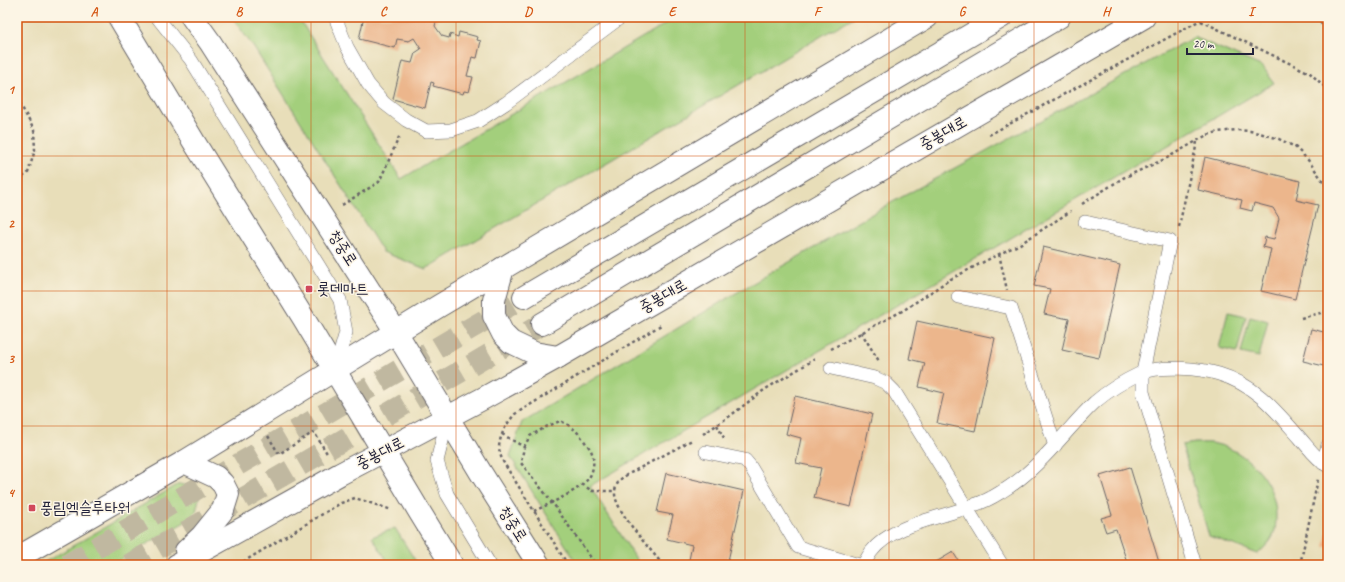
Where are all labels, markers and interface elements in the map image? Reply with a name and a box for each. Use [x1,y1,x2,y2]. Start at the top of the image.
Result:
text: A [91,4,99,20]
text: B [236,4,244,20]
text: C [380,4,388,20]
text: D [524,4,533,20]
text: E [669,4,678,20]
text: F [814,4,823,20]
text: G [959,4,967,20]
text: H [1102,4,1112,20]
text: I [1248,4,1257,20]
scale bar [1187,30,1253,56]
text: 20 m [1193,36,1215,52]
text: 1 [8,82,16,98]
street label: 중봉대로 [916,111,970,155]
text: 2 [8,216,15,232]
street label: 청중로 [324,226,362,270]
street label: 중봉대로 [636,274,690,318]
place label: 롯데마트 [317,279,369,299]
marker: 롯데마트 [304,284,314,294]
text: 3 [8,351,15,367]
street label: 중봉대로 [353,432,407,474]
text: 4 [8,485,16,501]
place label: 풍림엑슬루타워 [40,498,130,518]
street label: 청중로 [494,502,532,546]
marker: 풍림엑슬루타워 [27,503,37,513]

